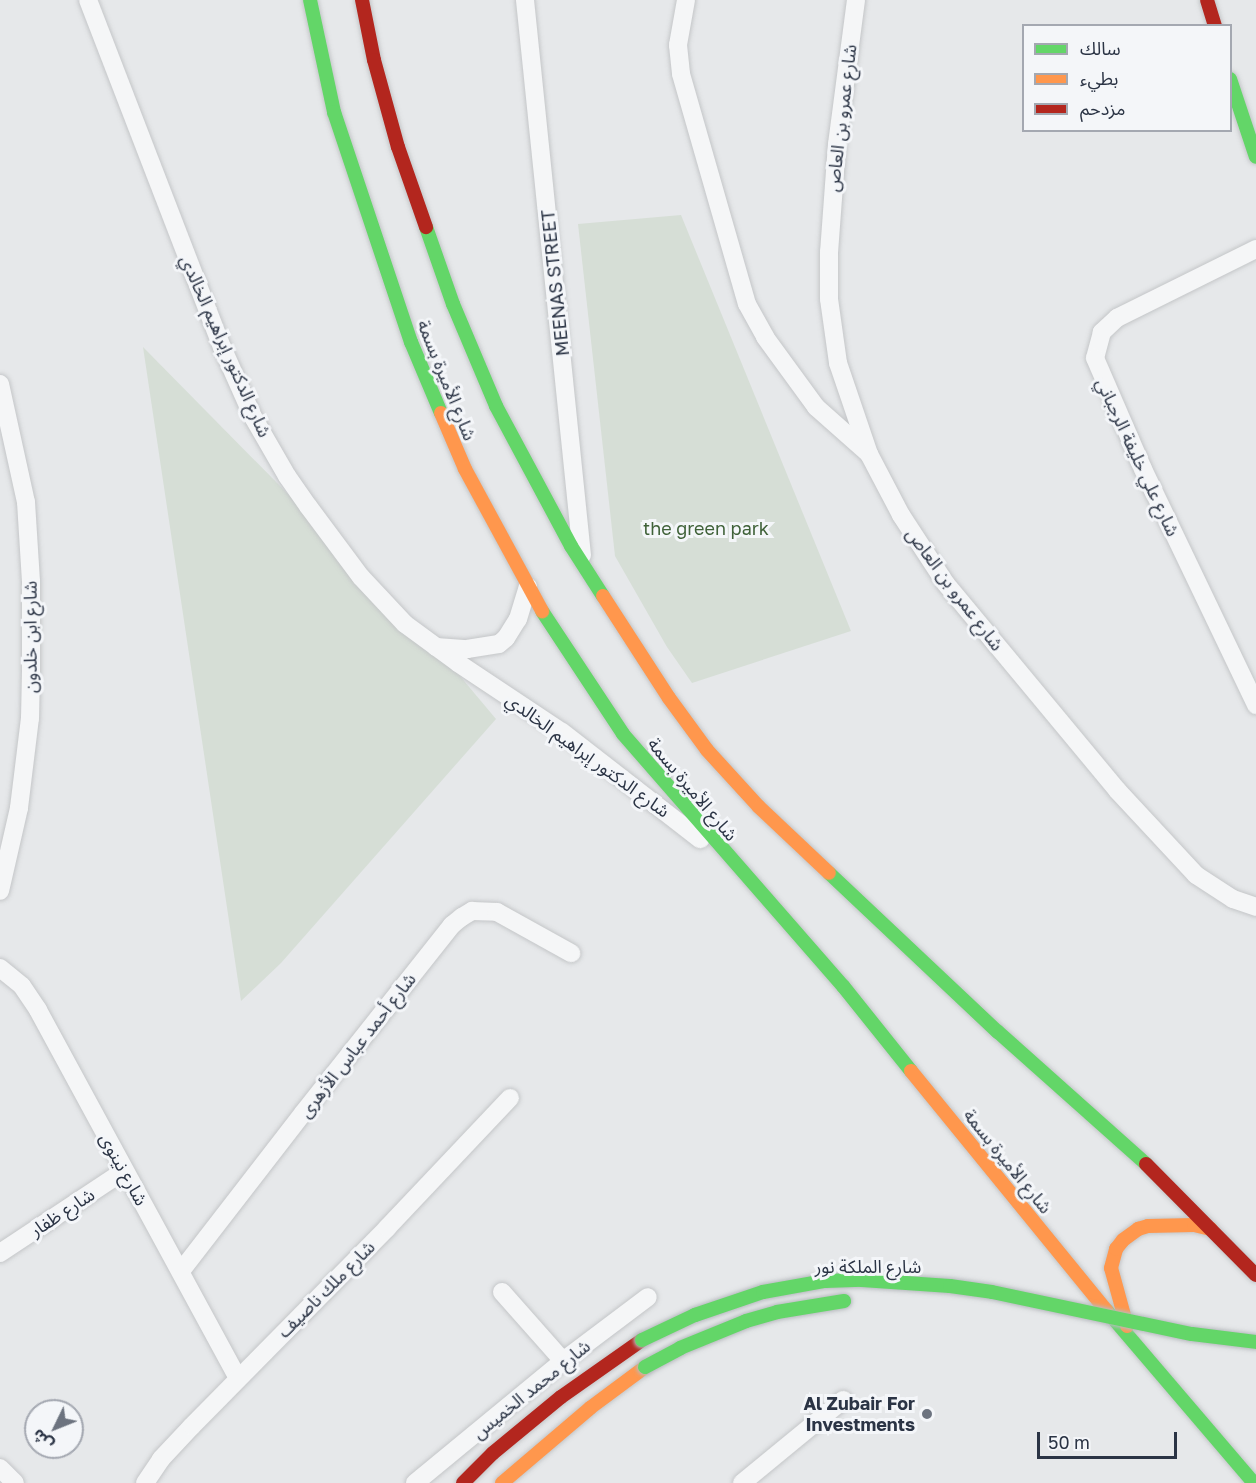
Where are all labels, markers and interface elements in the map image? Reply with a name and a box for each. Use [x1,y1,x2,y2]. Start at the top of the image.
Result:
legend [1022,24,1232,132]
text: سالك [1080,37,1121,59]
street label: شارع عمرو بن العاص [821,43,861,193]
text: بطيء [1080,67,1118,89]
text: مزدحم [1080,97,1125,119]
street label: MEENAS STREET [537,209,573,357]
street label: شارع الدكتور إبراهيم الخالدي [176,252,276,440]
street label: شارع الأميرة بسمة [413,317,481,443]
street label: شارع علي خليفة الرجباني [1092,374,1184,540]
park label: the green park [643,517,769,539]
street label: شارع عمرو بن العاص [902,523,1008,655]
street label: شارع ابن خلدون [19,581,41,693]
street label: شارع الدكتور إبراهيم الخالدي [502,688,674,822]
street label: شارع الأميرة بسمة [644,733,742,845]
street label: شارع أحمد عباس الأزهرى [294,968,420,1122]
street label: شارع الأميرة بسمة [959,1104,1057,1218]
street label: شارع نينوى [95,1129,153,1209]
street label: شارع ظفار [26,1183,98,1241]
street label: شارع ملك ناصيف [273,1236,379,1342]
street label: شارع الملكة نور [815,1255,921,1277]
street label: شارع محمد الخميس [468,1335,594,1443]
place label: Al Zubair For Investments [804,1393,915,1436]
north arrow [24,1399,84,1459]
marker: Al Zubair For Investments [920,1407,934,1421]
scale bar [1040,1420,1180,1458]
text: ش [28,1425,57,1455]
text: 50 m [1048,1431,1090,1453]

